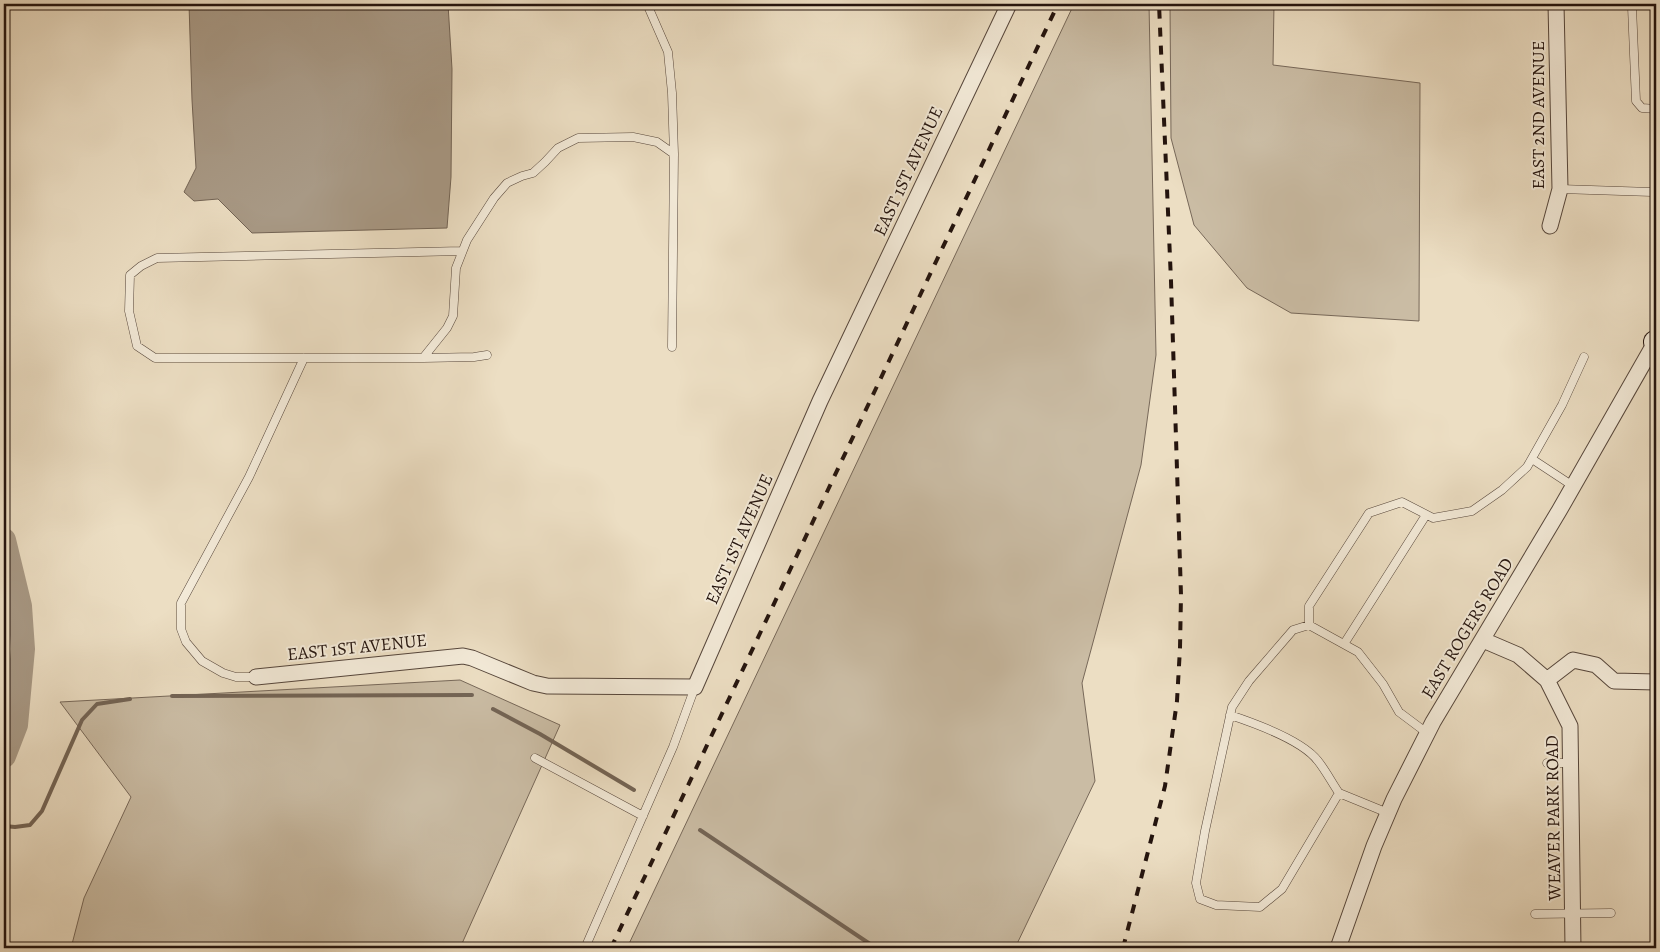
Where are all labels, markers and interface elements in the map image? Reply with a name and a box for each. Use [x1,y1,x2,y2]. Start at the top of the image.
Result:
street label: EAST 2ND AVENUE [1526,40,1550,190]
street label: EAST 1ST AVENUE [867,102,949,240]
street label: EAST 1ST AVENUE [699,470,779,608]
street label: EAST ROGERS ROAD [1415,553,1519,703]
street label: EAST 1ST AVENUE [286,628,428,666]
street label: WEAVER PARK ROAD [1540,735,1566,902]

